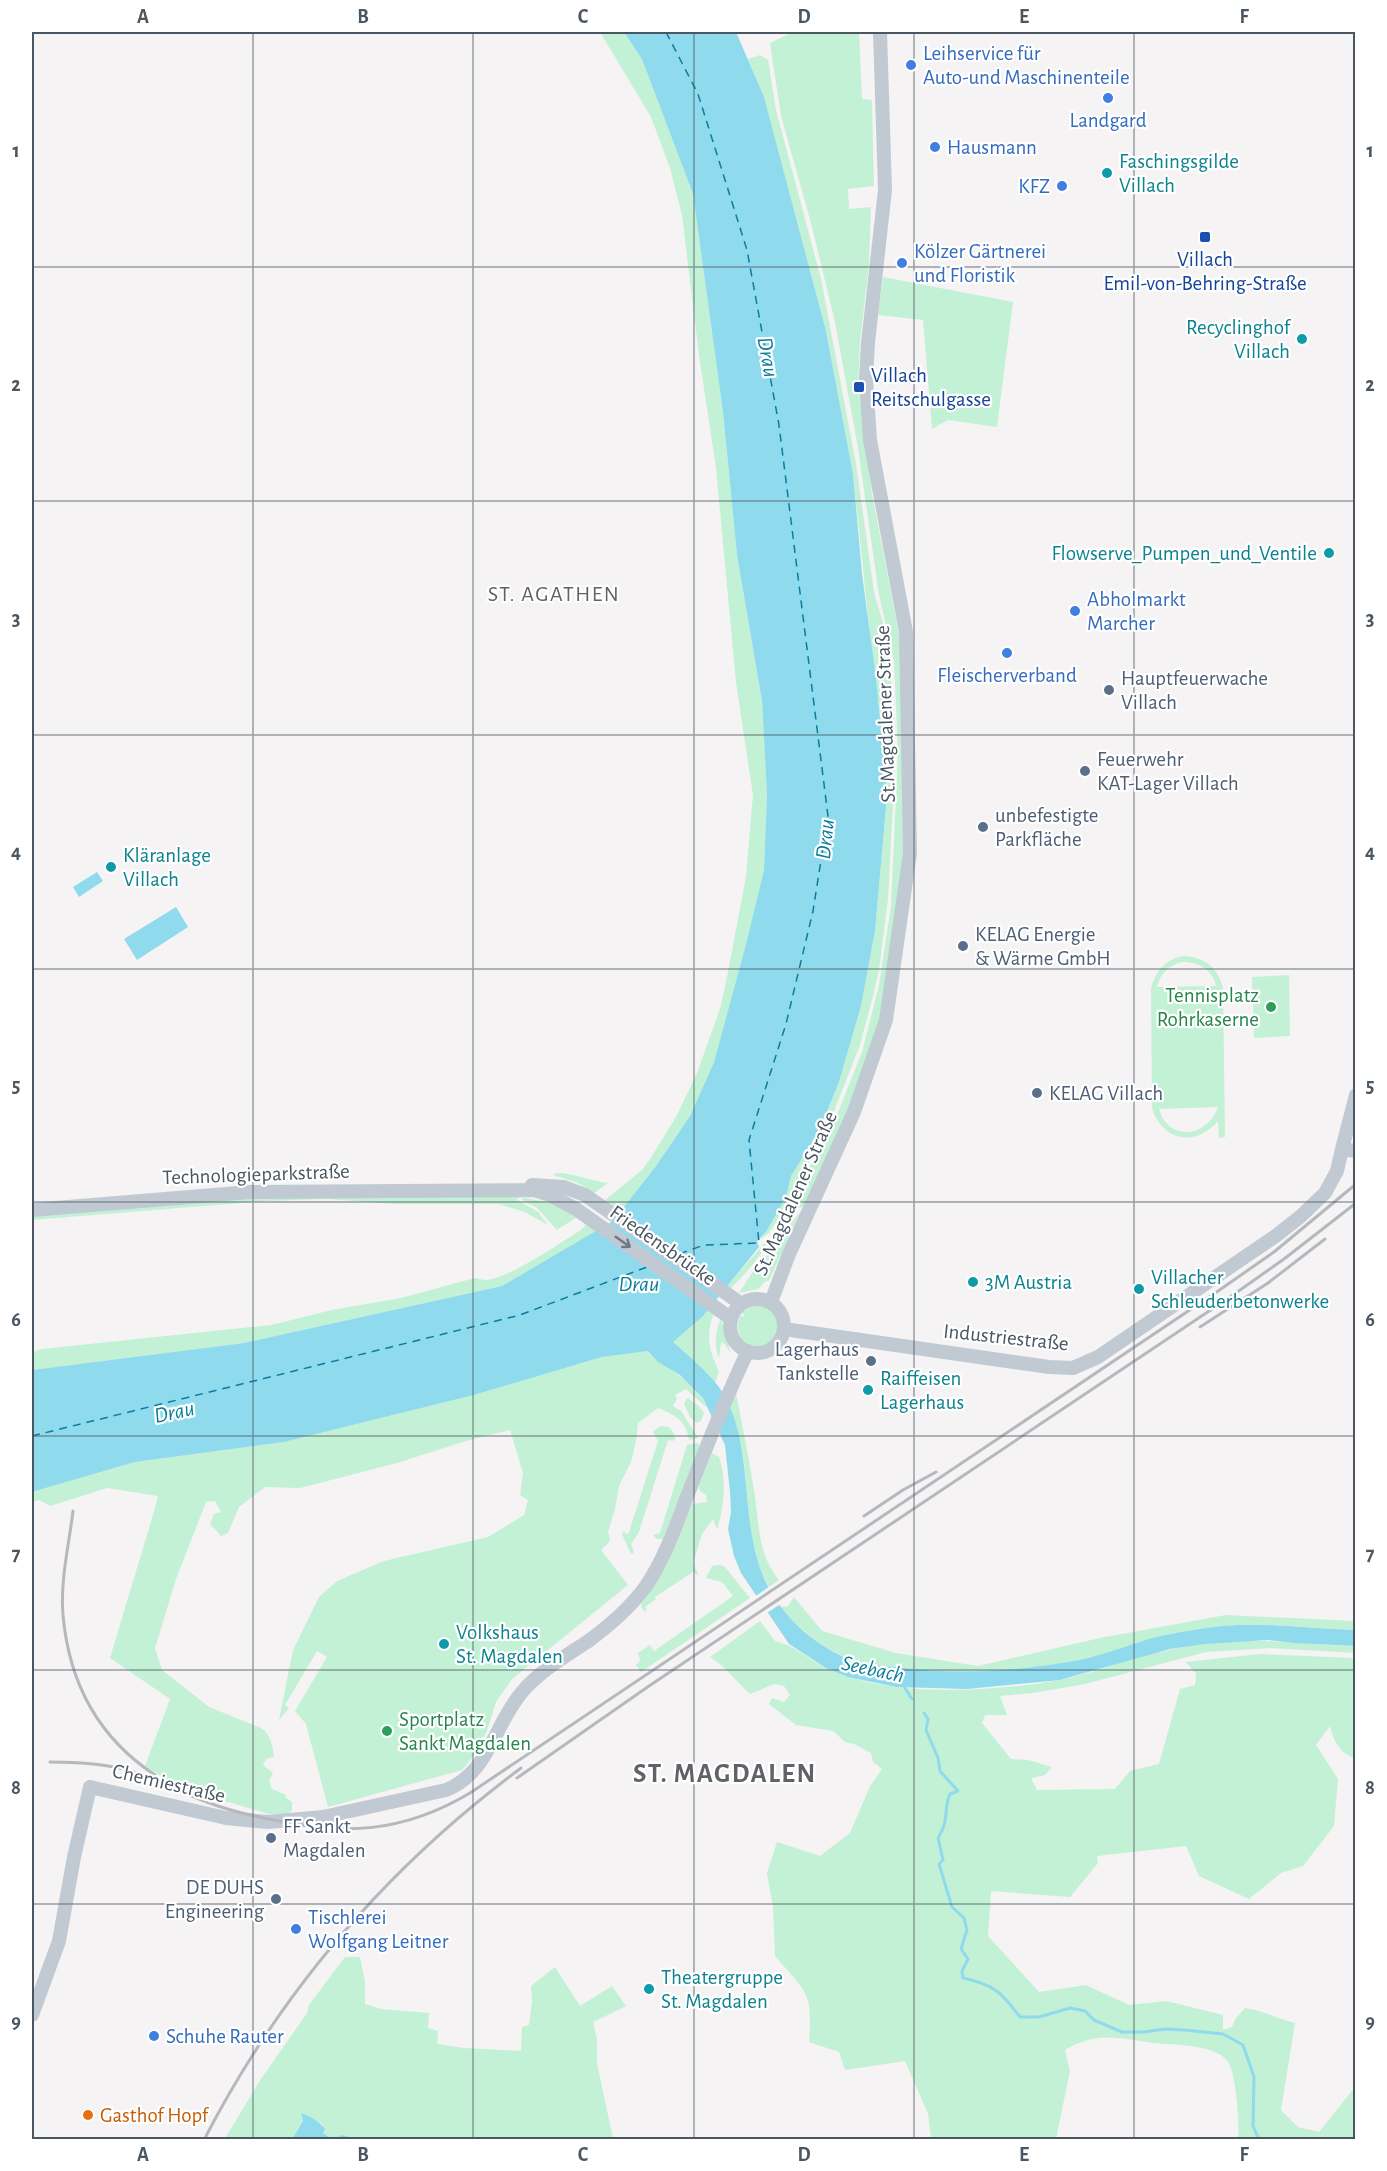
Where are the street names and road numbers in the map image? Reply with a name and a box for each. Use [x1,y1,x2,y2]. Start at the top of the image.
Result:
street label: St.Magdalener Straße [872,625,899,803]
street label: St.Magdalener Straße [750,1108,841,1279]
street label: Technologieparkstraße [162,1161,350,1188]
street label: Friedensbrücke [606,1201,720,1290]
street label: Industriestraße [942,1320,1070,1355]
street label: Chemiestraße [110,1760,227,1807]

